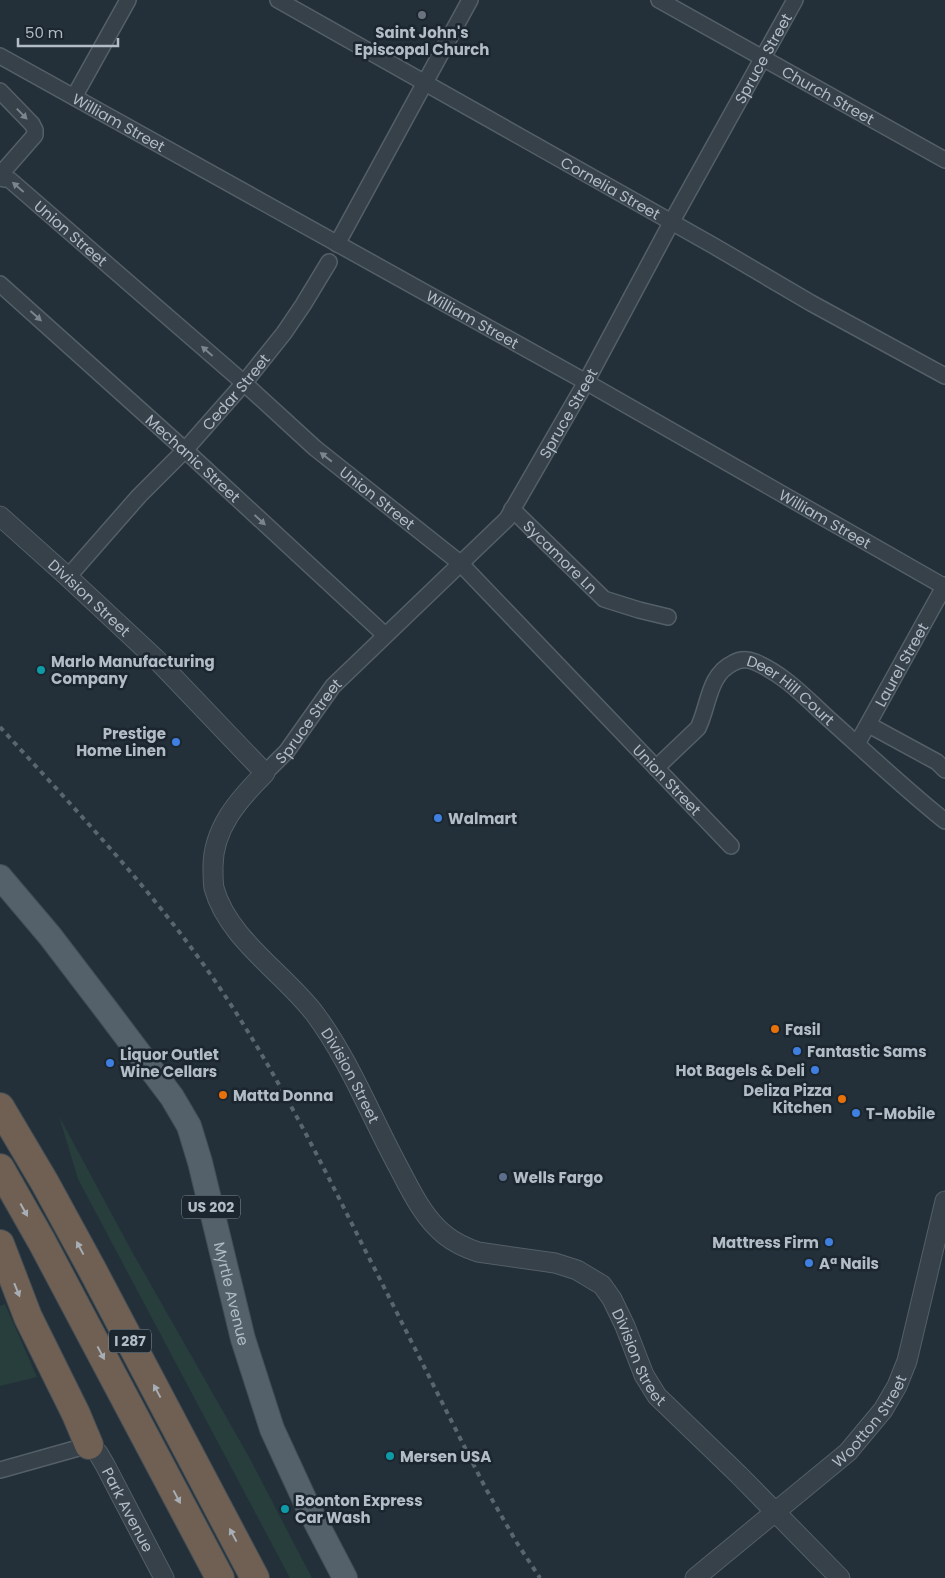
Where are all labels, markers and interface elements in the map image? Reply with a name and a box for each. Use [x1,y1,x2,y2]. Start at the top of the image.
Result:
marker: Saint John's Episcopal Church [416,9,428,21]
street label: Spruce Street [729,9,796,107]
scale bar [18,15,118,47]
text: 50 m [25,22,63,43]
place label: Saint John's Episcopal Church [355,22,489,60]
street label: Church Street [778,60,878,129]
street label: William Street [69,88,169,156]
one-way arrow [16,108,28,120]
street label: Cornelia Street [557,151,664,224]
one-way arrow [12,182,25,193]
street label: Union Street [30,195,112,271]
street label: William Street [423,285,523,353]
one-way arrow [30,311,43,322]
one-way arrow [201,346,214,357]
street label: Cedar Street [197,349,274,435]
street label: Spruce Street [534,364,602,462]
street label: Mechanic Street [141,409,245,507]
one-way arrow [319,451,332,462]
street label: Union Street [335,461,420,534]
street label: William Street [775,484,875,553]
one-way arrow [254,514,266,526]
street label: Sycamore Ln [519,515,602,598]
street label: Division Street [44,554,135,641]
street label: Laurel Street [869,619,933,710]
street label: Deer Hill Court [744,649,839,730]
place label: Marlo Manufacturing Company [51,651,215,689]
marker: Marlo Manufacturing Company [35,664,47,676]
street label: Spruce Street [270,673,346,768]
place label: Prestige Home Linen [76,723,166,761]
marker: Prestige Home Linen [170,736,182,748]
street label: Union Street [628,739,706,819]
place label: Walmart [448,808,517,829]
marker: Walmart [432,812,444,824]
place label: Fasil [785,1019,821,1040]
street label: Division Street [317,1023,385,1126]
marker: Fasil [769,1023,781,1035]
place label: Fantastic Sams [807,1041,927,1062]
place label: Liquor Outlet Wine Cellars [120,1044,219,1082]
marker: Fantastic Sams [791,1045,803,1057]
marker: Liquor Outlet Wine Cellars [104,1057,116,1069]
place label: Hot Bagels & Deli [676,1060,805,1081]
marker: Hot Bagels & Deli [809,1064,821,1076]
place label: Deliza Pizza Kitchen [743,1080,832,1118]
place label: Matta Donna [233,1085,333,1106]
marker: Matta Donna [217,1089,229,1101]
marker: Deliza Pizza Kitchen [836,1093,848,1105]
place label: T-Mobile [866,1103,935,1124]
marker: T-Mobile [850,1107,862,1119]
place label: Wells Fargo [513,1167,603,1188]
marker: Wells Fargo [497,1171,509,1183]
road number: US 202 [182,1196,240,1218]
one-way arrow [20,1203,28,1217]
place label: Mattress Firm [712,1232,819,1253]
marker: Mattress Firm [823,1236,835,1248]
street label: Myrtle Avenue [209,1240,255,1348]
one-way arrow [76,1241,84,1255]
place label: Aª Nails [819,1253,879,1274]
marker: Aª Nails [803,1257,815,1269]
one-way arrow [13,1283,21,1298]
street label: Division Street [608,1305,671,1410]
road number: I 287 [109,1330,151,1352]
one-way arrow [97,1346,105,1361]
street label: Wootton Street [827,1372,911,1472]
one-way arrow [153,1384,161,1399]
place label: Mersen USA [400,1446,491,1467]
marker: Mersen USA [384,1450,396,1462]
street label: Park Avenue [97,1463,159,1555]
one-way arrow [173,1490,181,1504]
place label: Boonton Express Car Wash [295,1490,423,1528]
marker: Boonton Express Car Wash [279,1503,291,1515]
one-way arrow [229,1528,237,1542]

